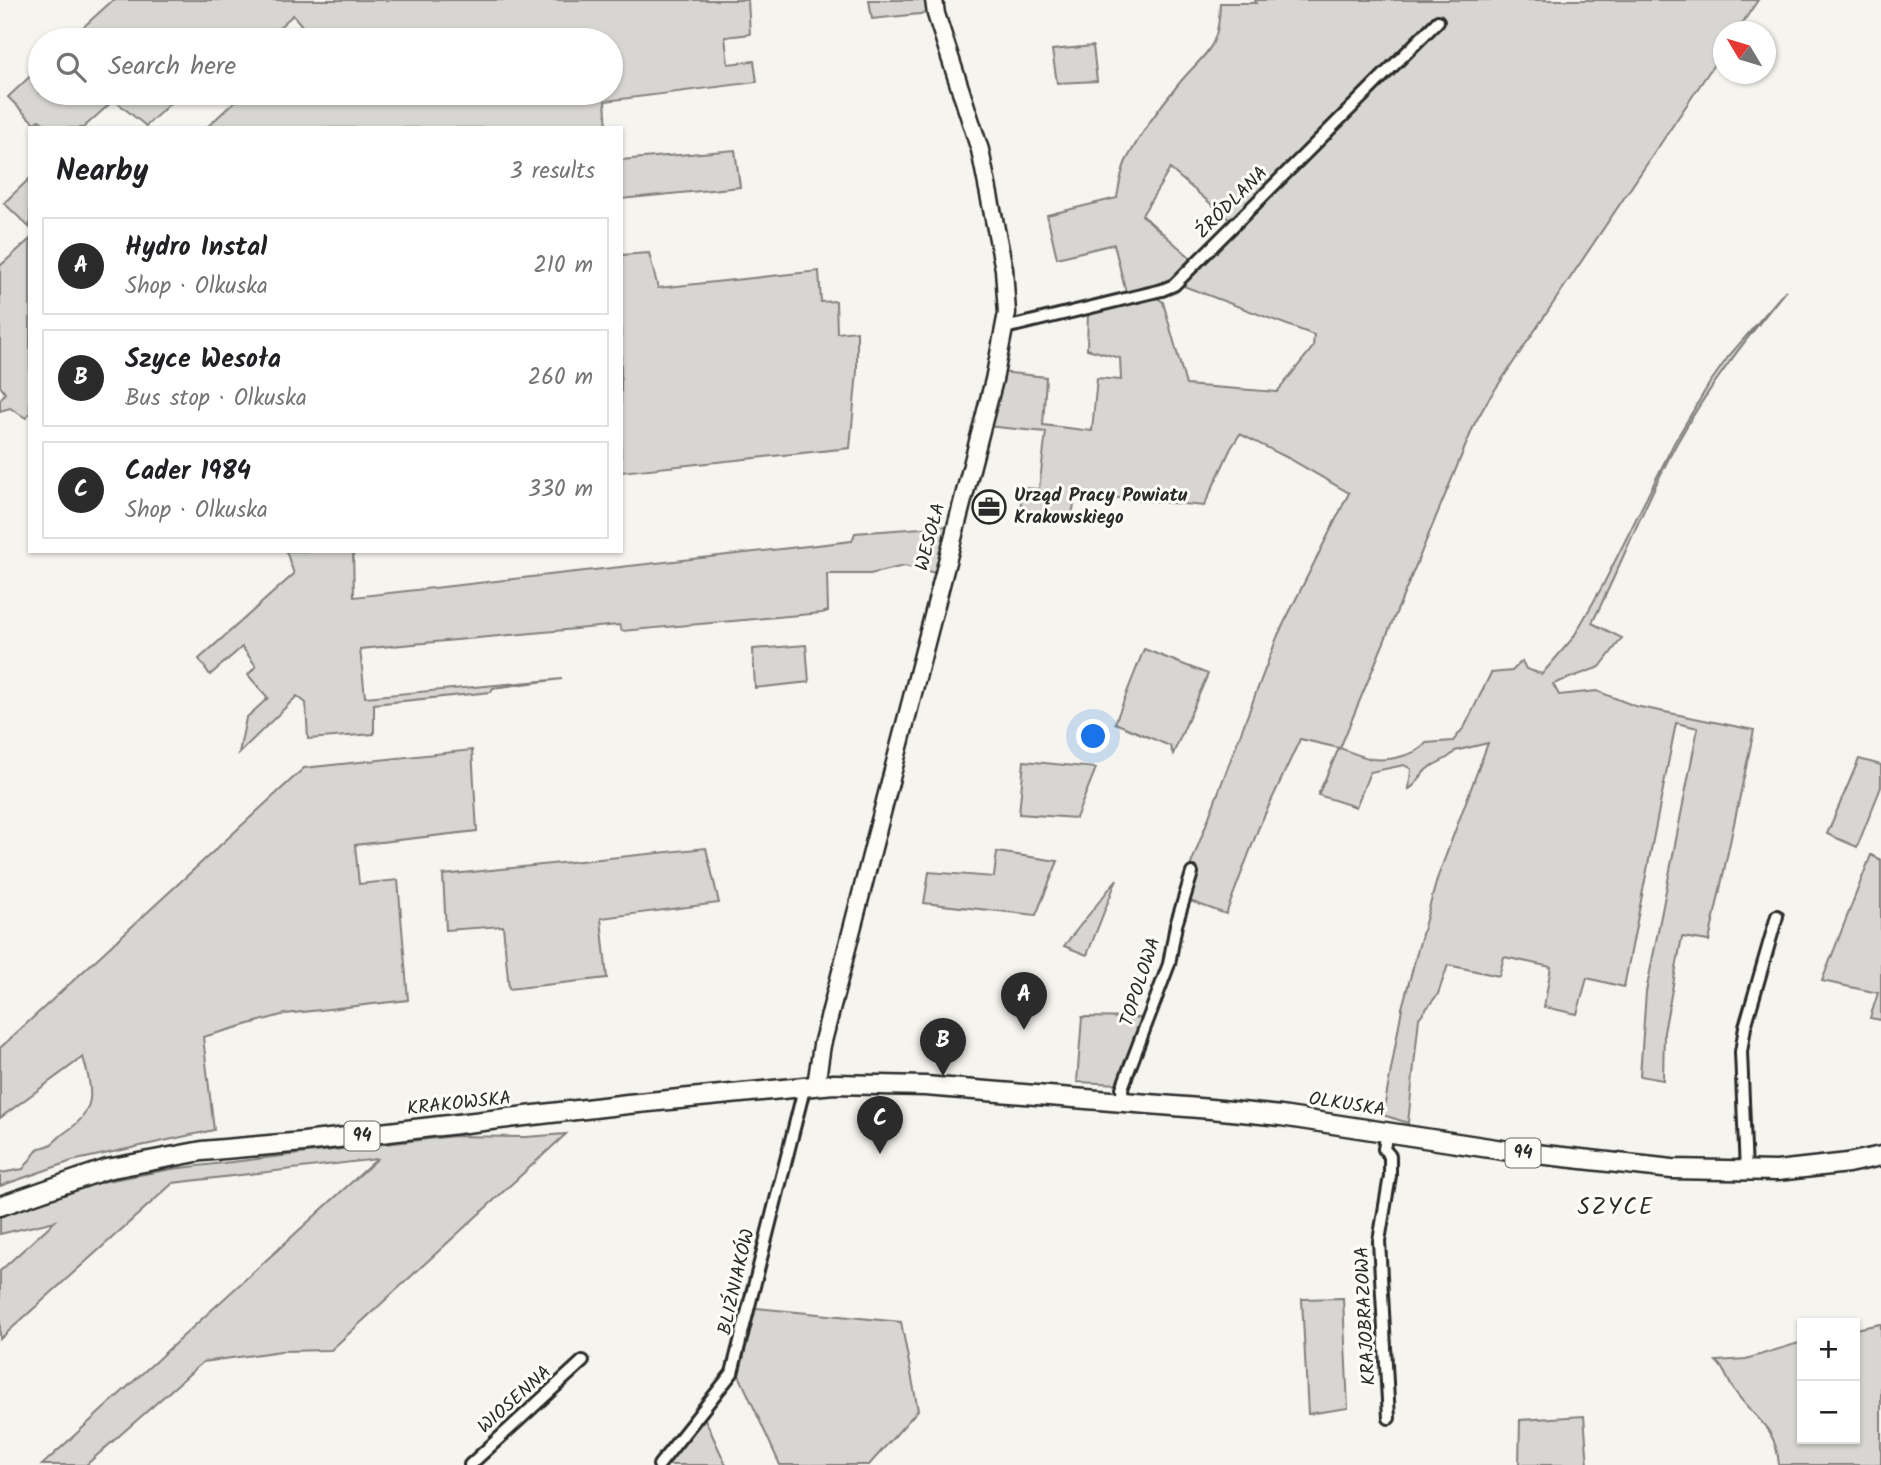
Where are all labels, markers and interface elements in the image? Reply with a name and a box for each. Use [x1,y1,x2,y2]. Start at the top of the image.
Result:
north arrow [1713,21,1776,84]
search box [28,28,623,105]
text: Search here [108,46,236,88]
icon: search [52,48,90,86]
text: Nearby [56,148,148,196]
text: 3 results [509,154,595,190]
street label: ŹRÓDLANA [1188,159,1276,247]
text: Hydro Instal [125,227,267,269]
text: A [74,248,88,284]
text: 210 m [533,248,593,284]
text: Shop · Olkuska [125,269,268,305]
text: Szyce Wesoła [125,339,281,381]
text: B [74,360,88,396]
text: 260 m [528,360,593,396]
text: Bus stop · Olkuska [125,381,307,417]
text: Cader 1984 [125,451,251,493]
text: C [74,472,88,508]
text: 330 m [528,472,593,508]
place label: Urząd Pracy Powiatu Krakowskiego [1014,481,1188,533]
office icon: Urząd Pracy Powiatu Krakowskiego [970,488,1008,526]
text: Shop · Olkuska [125,493,268,529]
street label: WESOŁA [908,500,954,574]
your location [1076,719,1110,753]
street label: TOPOLOWA [1112,934,1170,1030]
pin: A [1001,972,1047,1030]
pin: B [920,1018,966,1076]
street label: KRAKOWSKA [405,1084,513,1124]
street label: OLKUSKA [1306,1084,1388,1126]
pin: C [857,1096,903,1154]
road number: 94 [344,1121,380,1150]
road number: 94 [1506,1138,1540,1168]
district label: SZYCE [1578,1190,1654,1226]
street label: BLIŹNIAKÓW [710,1226,764,1338]
street label: KRAJOBRAZOWA [1347,1246,1385,1386]
map controls [1797,1318,1860,1444]
button: + [1797,1318,1860,1381]
street label: WIOSENNA [471,1358,559,1442]
button: − [1797,1381,1860,1444]

